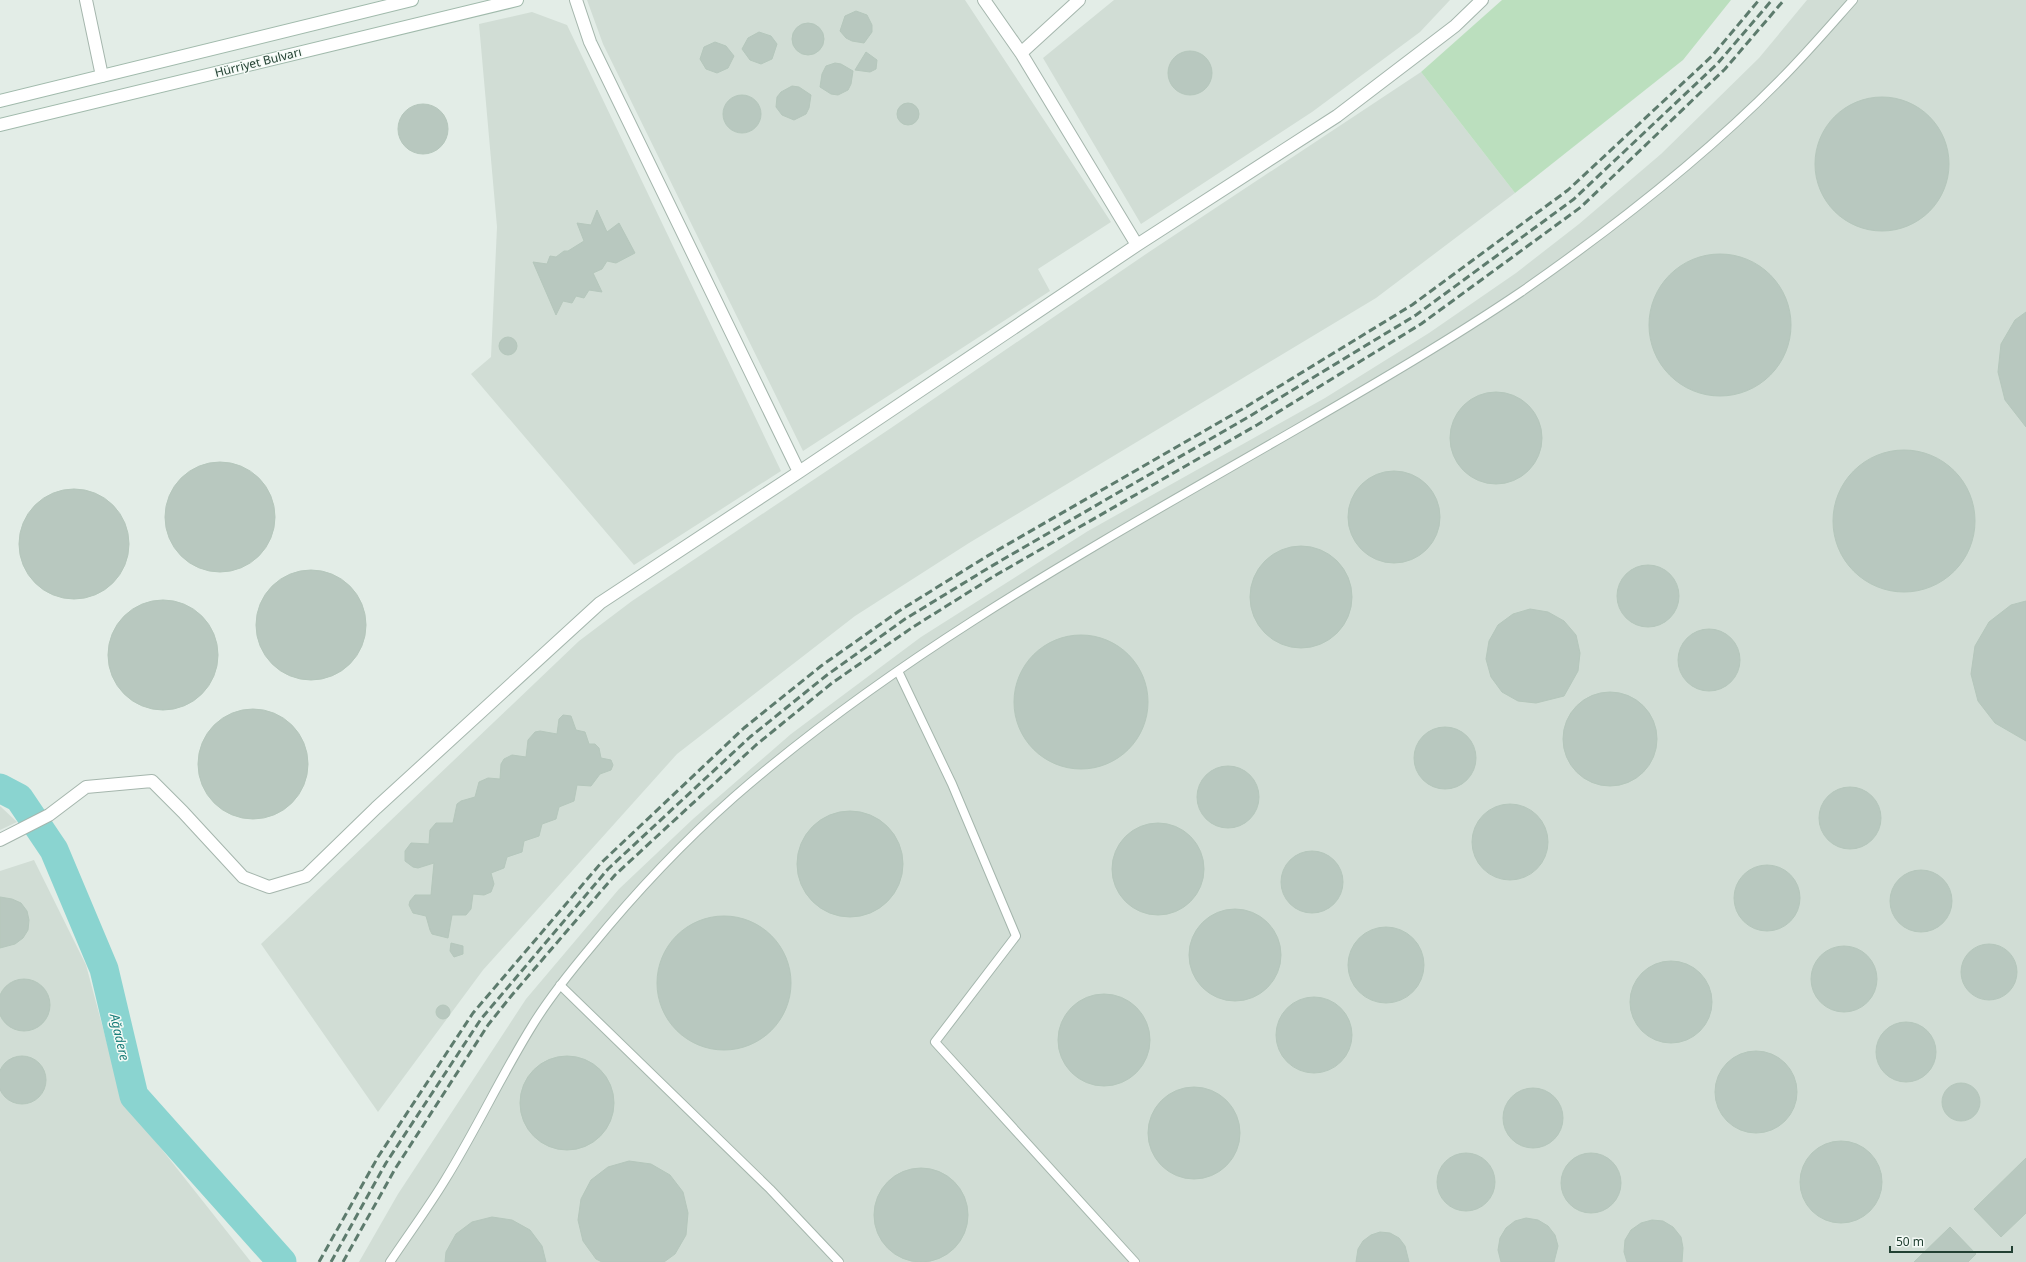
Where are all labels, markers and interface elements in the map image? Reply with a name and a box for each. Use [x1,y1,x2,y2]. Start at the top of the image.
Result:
street label: Hürriyet Bulvarı [213,43,303,81]
water label: Ağadere [106,1011,134,1063]
scale bar [1890,1228,2012,1254]
text: 50 m [1896,1233,1924,1250]

